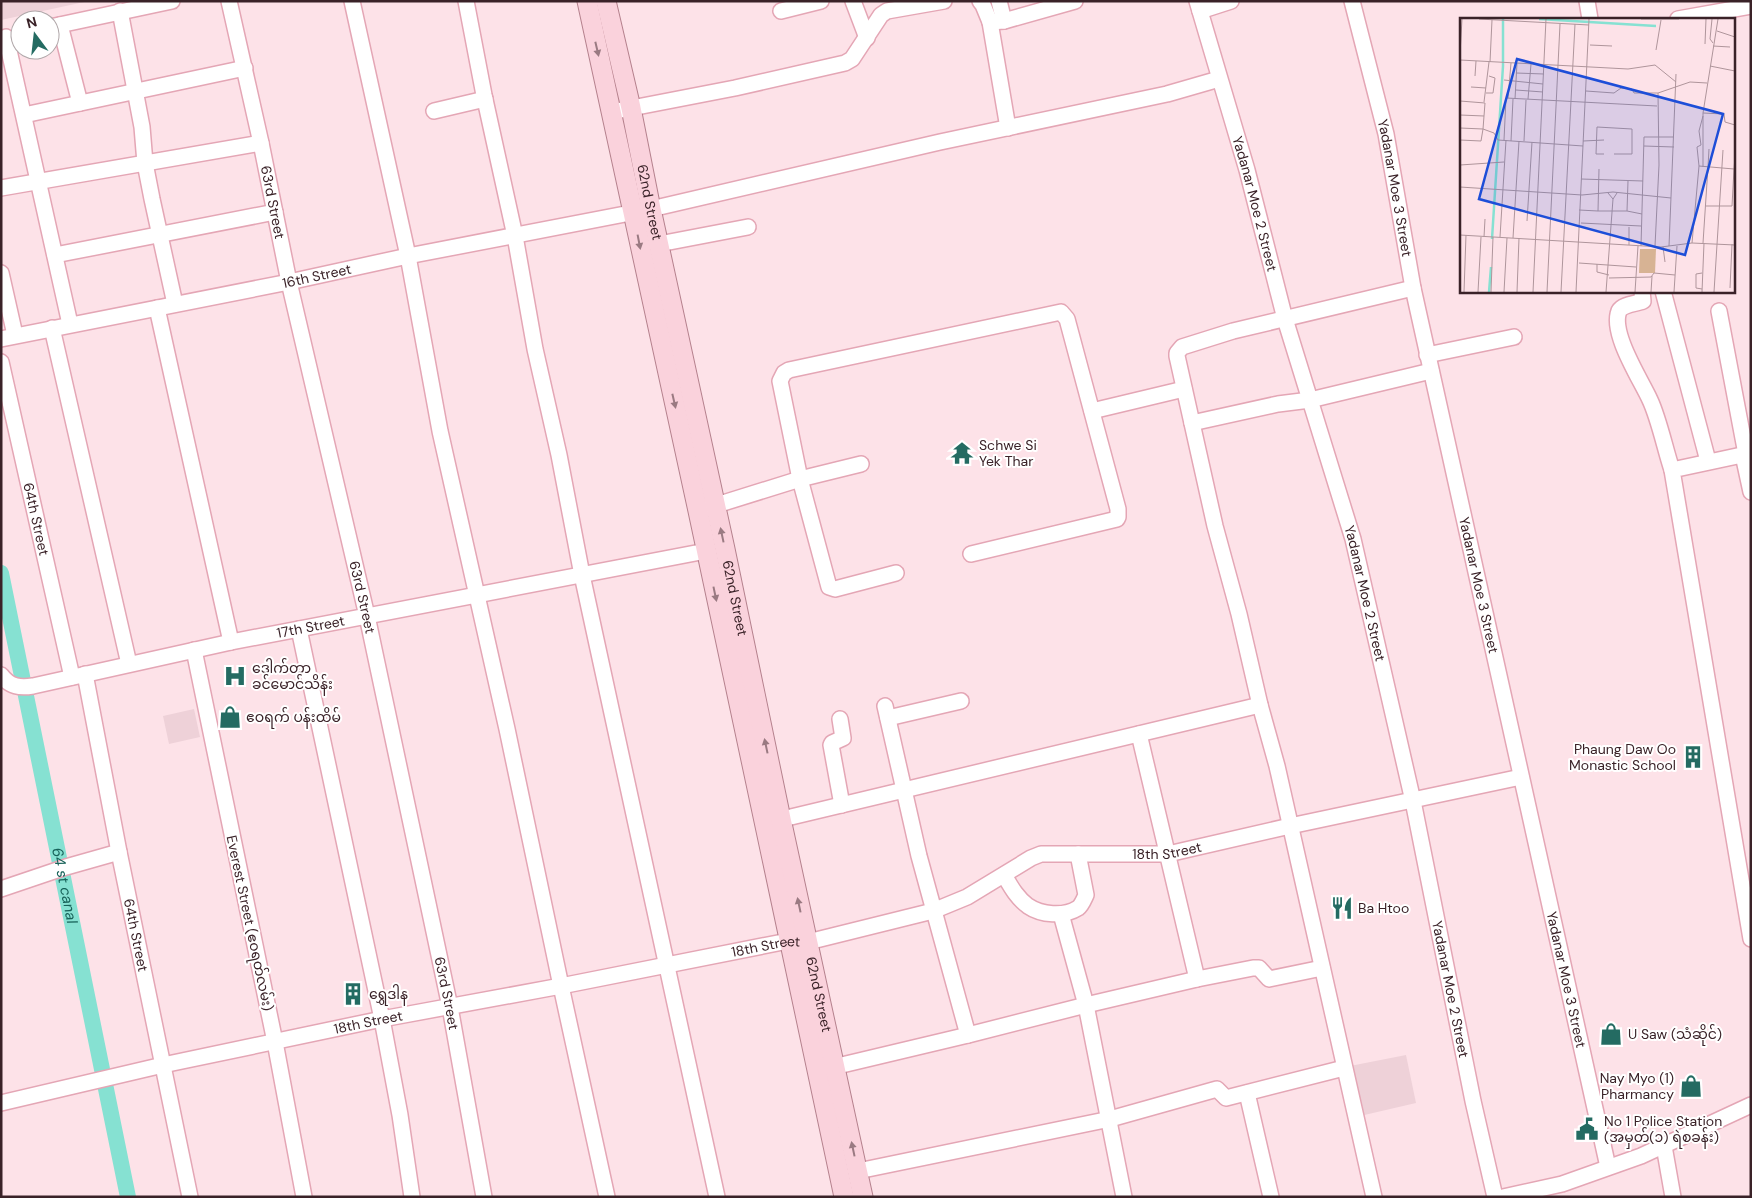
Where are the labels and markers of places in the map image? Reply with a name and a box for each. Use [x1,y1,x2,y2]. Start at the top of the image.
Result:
place label: Schwe Si Yek Thar [979,436,1037,470]
temple icon: Schwe Si Yek Thar [949,440,975,466]
place label: ဒေါက်တာ ခင်မောင်သိန်း [252,658,333,696]
hospital icon: ဒေါက်တာ ခင်မောင်သိန်း [222,663,248,689]
shop icon: ဧဝရက် ပန်းထိမ် [217,704,243,730]
place label: ဧဝရက် ပန်းထိမ် [246,707,341,729]
place label: Phaung Daw Oo Monastic School [1569,740,1676,774]
building icon: Phaung Daw Oo Monastic School [1680,744,1706,770]
restaurant icon: Ba Htoo [1329,895,1355,921]
place label: Ba Htoo [1358,899,1409,917]
building icon: ရွှေဒါန [340,981,366,1007]
place label: ရွှေဒါန [369,984,408,1006]
shop icon: U Saw (သံဆိုင်) [1598,1021,1624,1047]
place label: U Saw (သံဆိုင်) [1628,1024,1722,1046]
place label: Nay Myo (1) Pharmancy [1600,1069,1674,1103]
shop icon: Nay Myo (1) Pharmancy [1678,1073,1704,1099]
place label: No 1 Police Station (အမှတ်(၁) ရဲစခန်း) [1604,1112,1722,1149]
public building icon: No 1 Police Station (အမှတ်(၁) ရဲစခန်း) [1574,1116,1600,1142]

